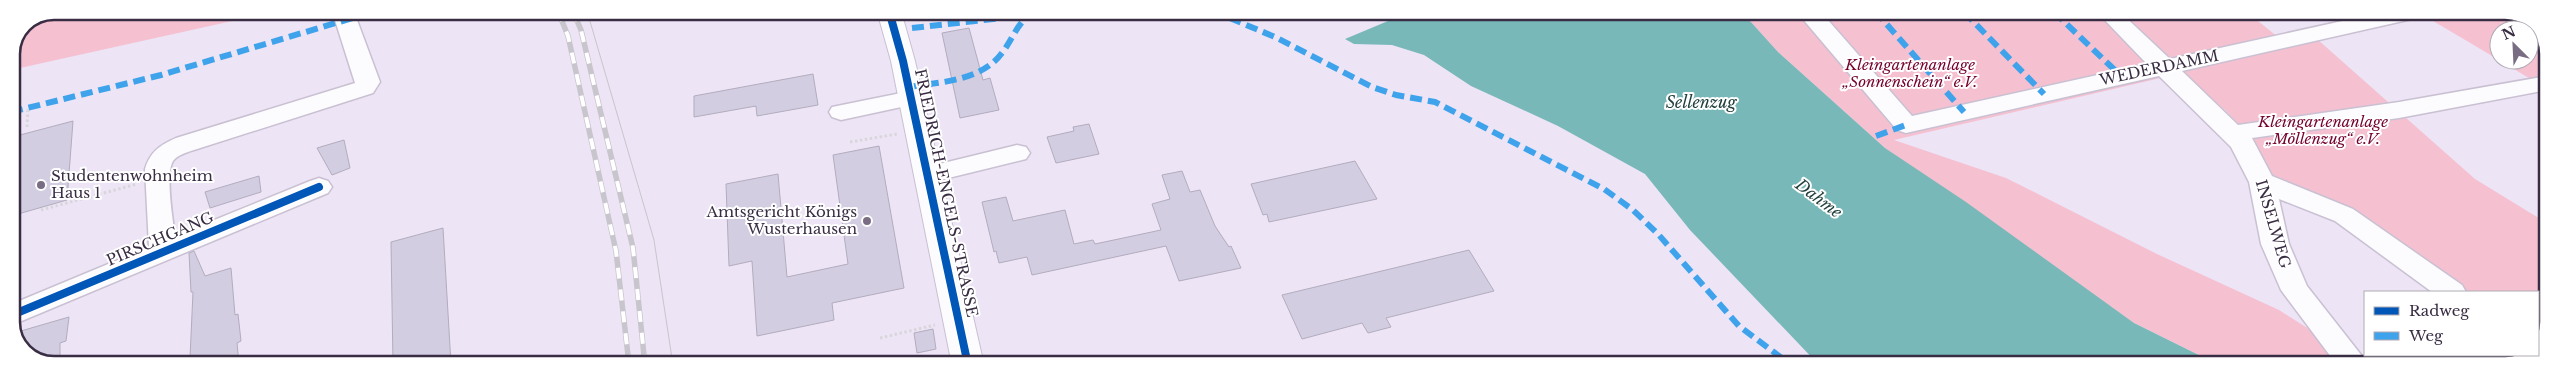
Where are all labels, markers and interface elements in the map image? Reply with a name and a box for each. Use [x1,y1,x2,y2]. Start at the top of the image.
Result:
north arrow [2489,20,2539,70]
text: N [2499,22,2518,44]
street label: WEDERDAMM [2097,46,2220,90]
park label: Kleingartenanlage „Sonnenschein“ e.V. [1842,55,1978,91]
street label: FRIEDRICH-ENGELS-STRASSE [911,67,982,319]
water label: Sellenzug [1666,92,1738,112]
park label: Kleingartenanlage „Möllenzug“ e.V. [2257,112,2388,148]
place label: Studentenwohnheim Haus 1 [51,166,213,202]
water label: Dahme [1791,174,1847,222]
street label: INSELWEG [2252,177,2295,270]
marker: Studentenwohnheim Haus 1 [35,179,47,191]
place label: Amtsgericht Königs Wusterhausen [705,202,857,238]
street label: PIRSCHGANG [103,207,216,270]
marker: Amtsgericht Königs Wusterhausen [861,215,873,227]
legend [2364,291,2539,356]
text: Radweg [2409,301,2470,320]
text: Weg [2408,326,2444,345]

